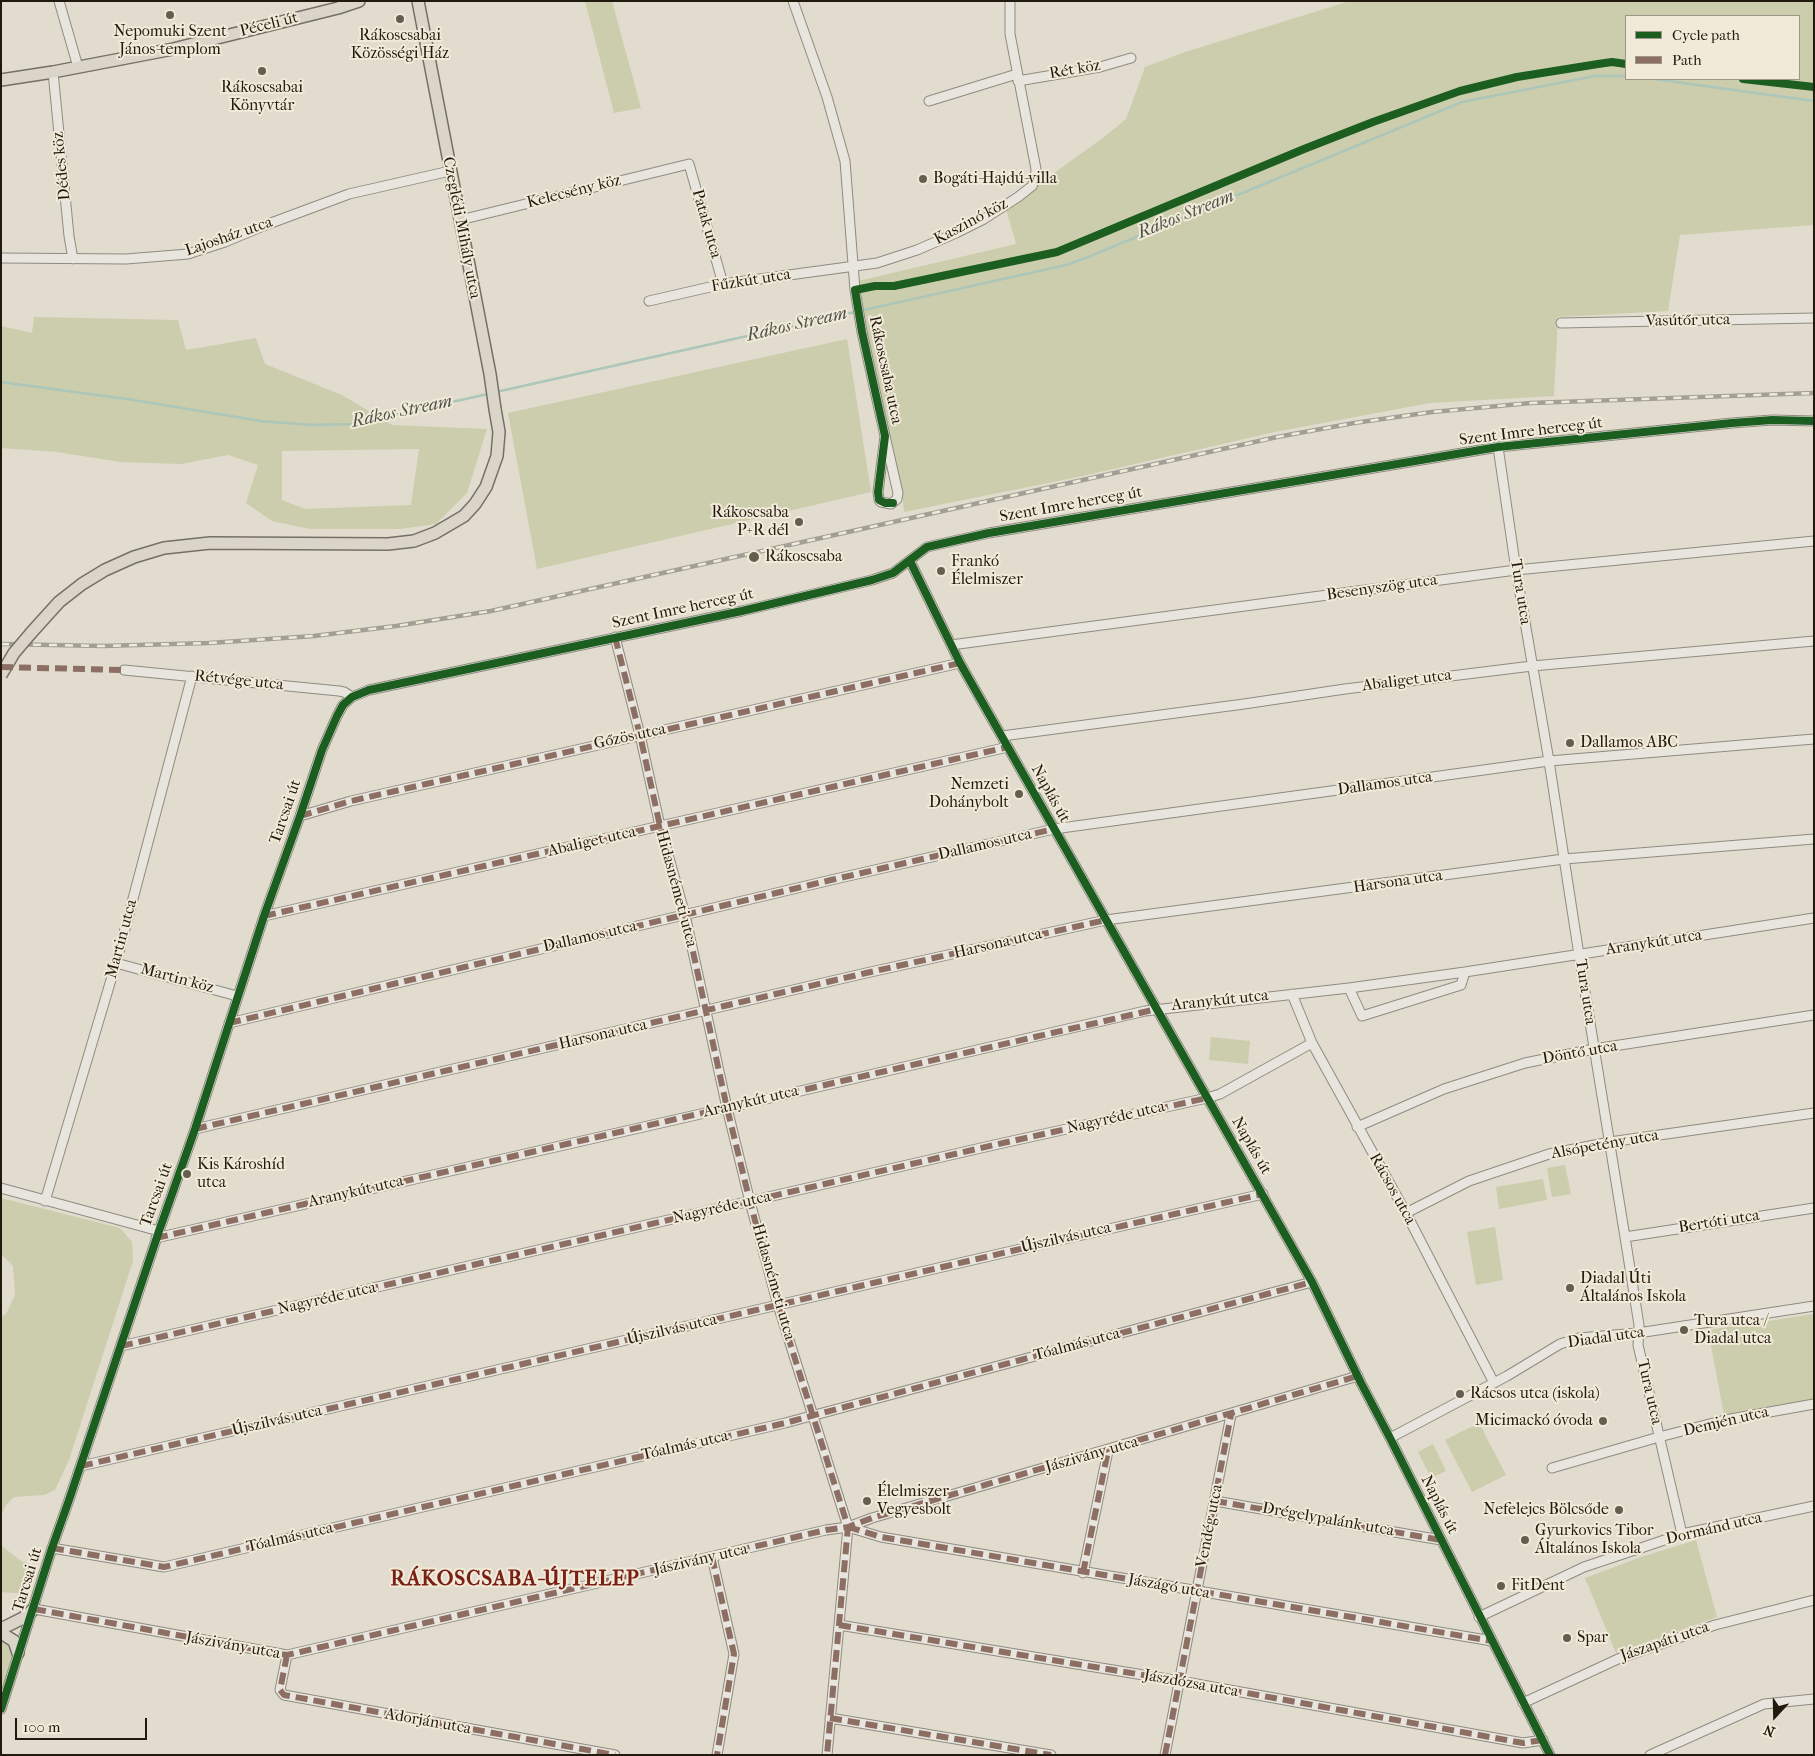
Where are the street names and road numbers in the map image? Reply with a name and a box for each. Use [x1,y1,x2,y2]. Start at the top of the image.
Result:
street label: Péceli út [238,8,300,42]
street label: Rét köz [1048,56,1102,84]
street label: Dédes köz [49,131,75,201]
street label: Czeglédi Mihály utca [438,155,484,301]
street label: Kelecsény köz [525,171,623,213]
street label: Patak utca [687,187,725,261]
street label: Kaszinó köz [931,195,1011,249]
street label: Lajosház utca [183,213,275,261]
street label: Fűzkút utca [710,265,792,297]
street label: Vasútőr utca [1645,311,1731,331]
street label: Rákoscsaba utca [864,314,906,426]
street label: Szent Imre herceg út [1458,414,1604,450]
street label: Szent Imre herceg út [998,483,1144,527]
street label: Tura utca [1505,558,1535,626]
street label: Besenyszög utca [1325,571,1439,605]
street label: Szent Imre herceg út [610,585,756,633]
street label: Abaliget utca [1361,666,1453,696]
street label: Rétvége utca [193,667,285,695]
street label: Gőzös utca [592,720,668,754]
street label: Naplás út [1026,762,1074,826]
street label: Dallamos utca [1336,768,1434,800]
street label: Tarcsai út [266,777,306,847]
street label: Abaliget utca [546,823,638,861]
street label: Dallamos utca [936,825,1034,865]
street label: Hidasnémeti utca [651,828,701,950]
street label: Harsona utca [1352,866,1444,898]
street label: Martin utca [102,897,142,981]
street label: Dallamos utca [541,917,639,957]
street label: Harsona utca [952,925,1044,963]
street label: Aranykút utca [1604,926,1704,960]
street label: Tura utca [1570,958,1600,1026]
street label: Martin köz [138,960,216,998]
street label: Aranykút utca [1171,986,1269,1016]
street label: Harsona utca [557,1016,649,1054]
street label: Döntő utca [1541,1037,1619,1069]
street label: Aranykút utca [701,1082,801,1122]
street label: Nagyréde utca [1065,1097,1167,1139]
street label: Naplás út [1227,1114,1275,1178]
street label: Alsópetény utca [1550,1126,1660,1164]
street label: Rácsos utca [1364,1150,1420,1228]
street label: Tarcsai út [137,1160,177,1230]
street label: Aranykút utca [306,1172,406,1212]
street label: Nagyréde utca [671,1187,773,1229]
street label: Bertóti utca [1677,1206,1761,1238]
street label: Újszilvás utca [1019,1218,1113,1258]
street label: Hidasnémeti utca [747,1221,799,1343]
street label: Nagyréde utca [276,1278,378,1320]
street label: Újszilvás utca [625,1310,719,1350]
street label: Diadal utca [1566,1323,1646,1353]
street label: Tóalmás utca [1032,1324,1122,1366]
street label: Tura utca [1632,1358,1666,1426]
street label: Újszilvás utca [230,1401,324,1441]
street label: Demjén utca [1681,1403,1771,1441]
street label: Tóalmás utca [640,1427,730,1465]
street label: Jászivány utca [1043,1433,1141,1477]
street label: Naplás út [1416,1472,1462,1538]
street label: Vendég utca [1193,1483,1227,1569]
street label: Drégelypalánk utca [1260,1499,1396,1541]
street label: Dormánd utca [1664,1509,1764,1549]
street label: Tóalmás utca [245,1519,335,1557]
street label: Jászivány utca [652,1540,750,1580]
street label: Tarcsai út [9,1545,47,1615]
street label: Jászágó utca [1127,1570,1211,1604]
street label: Jászapáti utca [1618,1618,1712,1666]
street label: Jászivány utca [184,1628,282,1664]
street label: Jászdózsa utca [1142,1666,1240,1702]
street label: Adorján utca [383,1705,473,1739]

